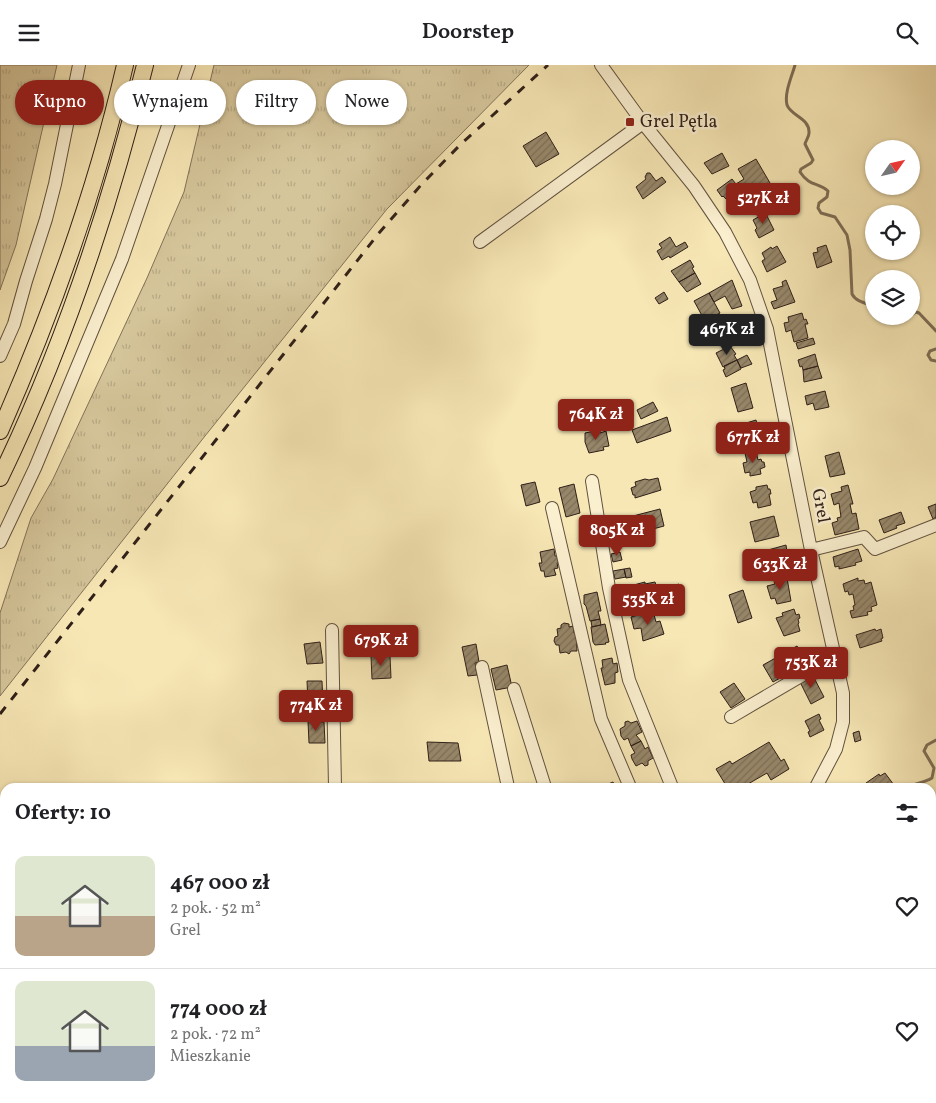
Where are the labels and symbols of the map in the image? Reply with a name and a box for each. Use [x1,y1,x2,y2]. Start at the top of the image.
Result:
place label: Grel Pętla [640,110,718,135]
marker: Grel Pętla [624,116,636,128]
north arrow [865,140,920,195]
pin: 527K zł [717,183,809,225]
pin: 467K zł [681,313,773,356]
pin: 764K zł [550,399,642,441]
pin: 677K zł [707,421,799,464]
street label: Grel [804,487,836,525]
pin: 805K zł [571,515,663,557]
pin: 633K zł [734,549,826,591]
pin: 535K zł [602,583,694,626]
pin: 679K zł [335,625,427,667]
pin: 753K zł [765,647,857,689]
pin: 774K zł [270,689,362,732]

